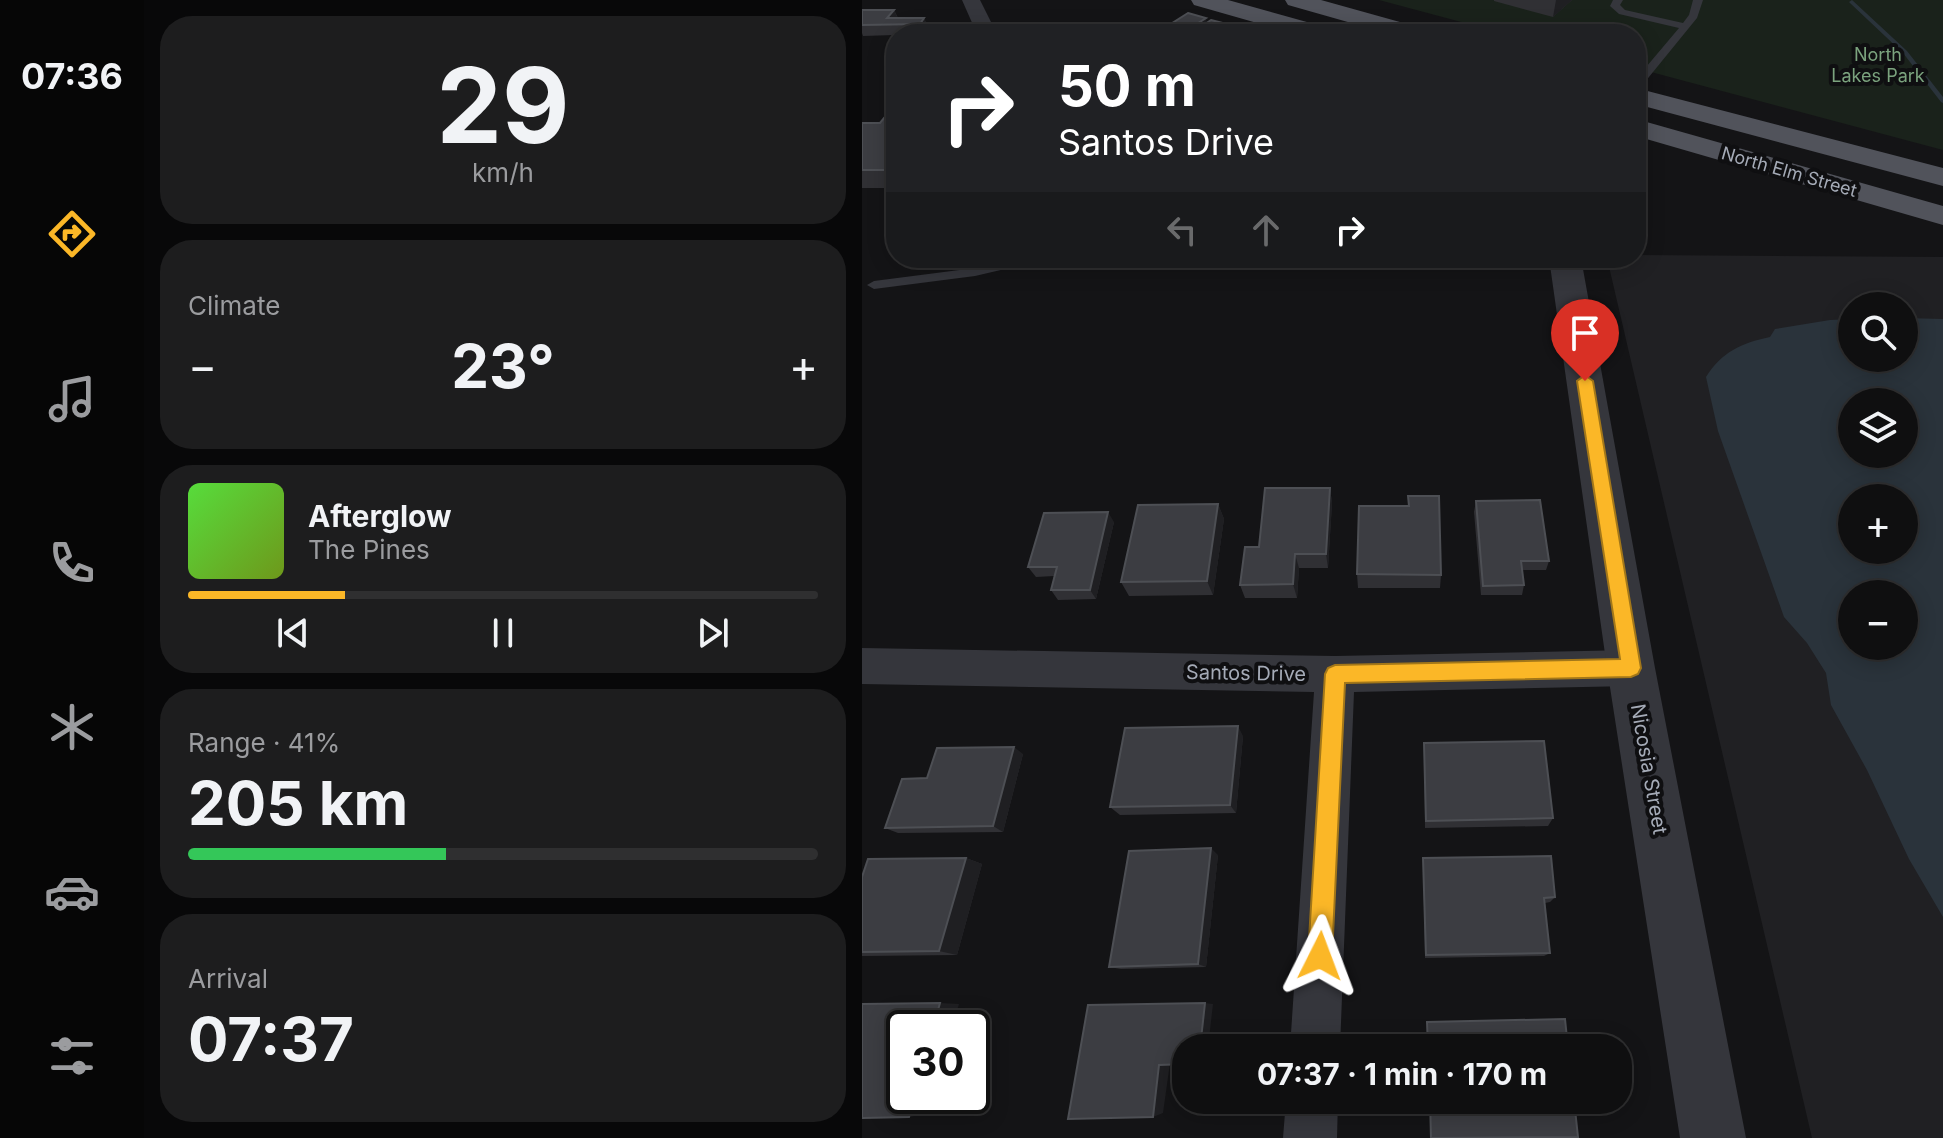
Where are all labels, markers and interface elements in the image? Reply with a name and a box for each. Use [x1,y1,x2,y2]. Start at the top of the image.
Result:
text: 29 [436,42,570,168]
park label: North Lakes Park [1831,44,1925,86]
text: 50 m [1058,52,1196,120]
text: 07:36 [21,54,123,98]
icon: right [926,56,1030,160]
text: Santos Drive [1058,120,1274,164]
street label: North Elm Street [1719,142,1859,201]
text: km/h [472,157,534,188]
icon: directions [44,206,100,262]
icon: left [1160,208,1204,252]
icon: ahead [1244,208,1288,252]
icon: right [1328,208,1372,252]
text: Climate [188,290,280,321]
map controls [1838,292,1918,660]
button: search [1838,292,1918,372]
pin [1551,299,1619,381]
icon: arrive [1563,311,1607,355]
text: 23° [451,330,555,402]
text: − [188,339,217,393]
text: + [789,339,818,393]
icon: music [44,371,100,427]
button: layers [1838,388,1918,468]
button: + [1838,484,1918,564]
text: Afterglow [308,498,452,534]
text: The Pines [308,534,430,565]
icon: phone [44,535,100,591]
button: − [1838,580,1918,660]
icon: previous [271,611,315,655]
icon: pause [481,611,525,655]
icon: next [691,611,735,655]
street label: Santos Drive [1186,660,1306,686]
icon: climate [44,699,100,755]
street label: Nicosia Street [1626,702,1672,837]
text: Range · 41% [188,727,340,758]
text: 205 km [188,767,408,839]
icon: car [44,864,100,920]
position arrow [1278,914,1362,998]
text: Arrival [188,963,268,994]
text: 07:37 [188,1003,354,1075]
speed limit sign: 30 [886,1010,990,1114]
icon: filters [44,1028,100,1084]
text: 07:37 · 1 min · 170 m [1257,1056,1547,1092]

